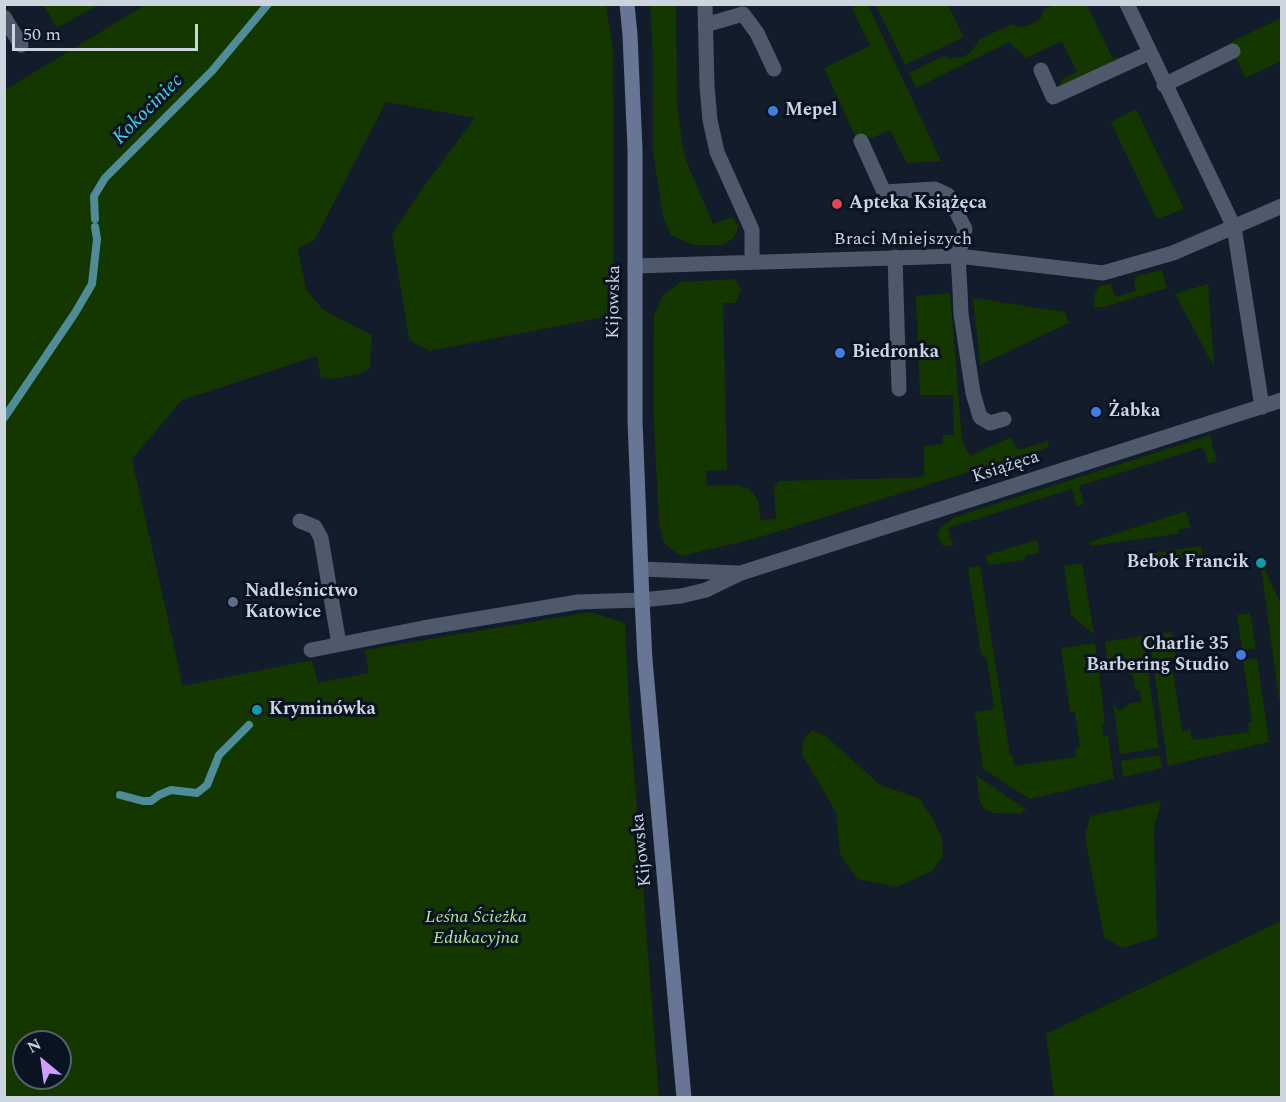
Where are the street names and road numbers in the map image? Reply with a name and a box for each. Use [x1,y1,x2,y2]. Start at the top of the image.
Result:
street label: Braci Mniejszych [834,229,972,251]
street label: Kijowska [604,265,626,339]
street label: Książęca [970,447,1042,489]
street label: Kijowska [628,812,658,888]

